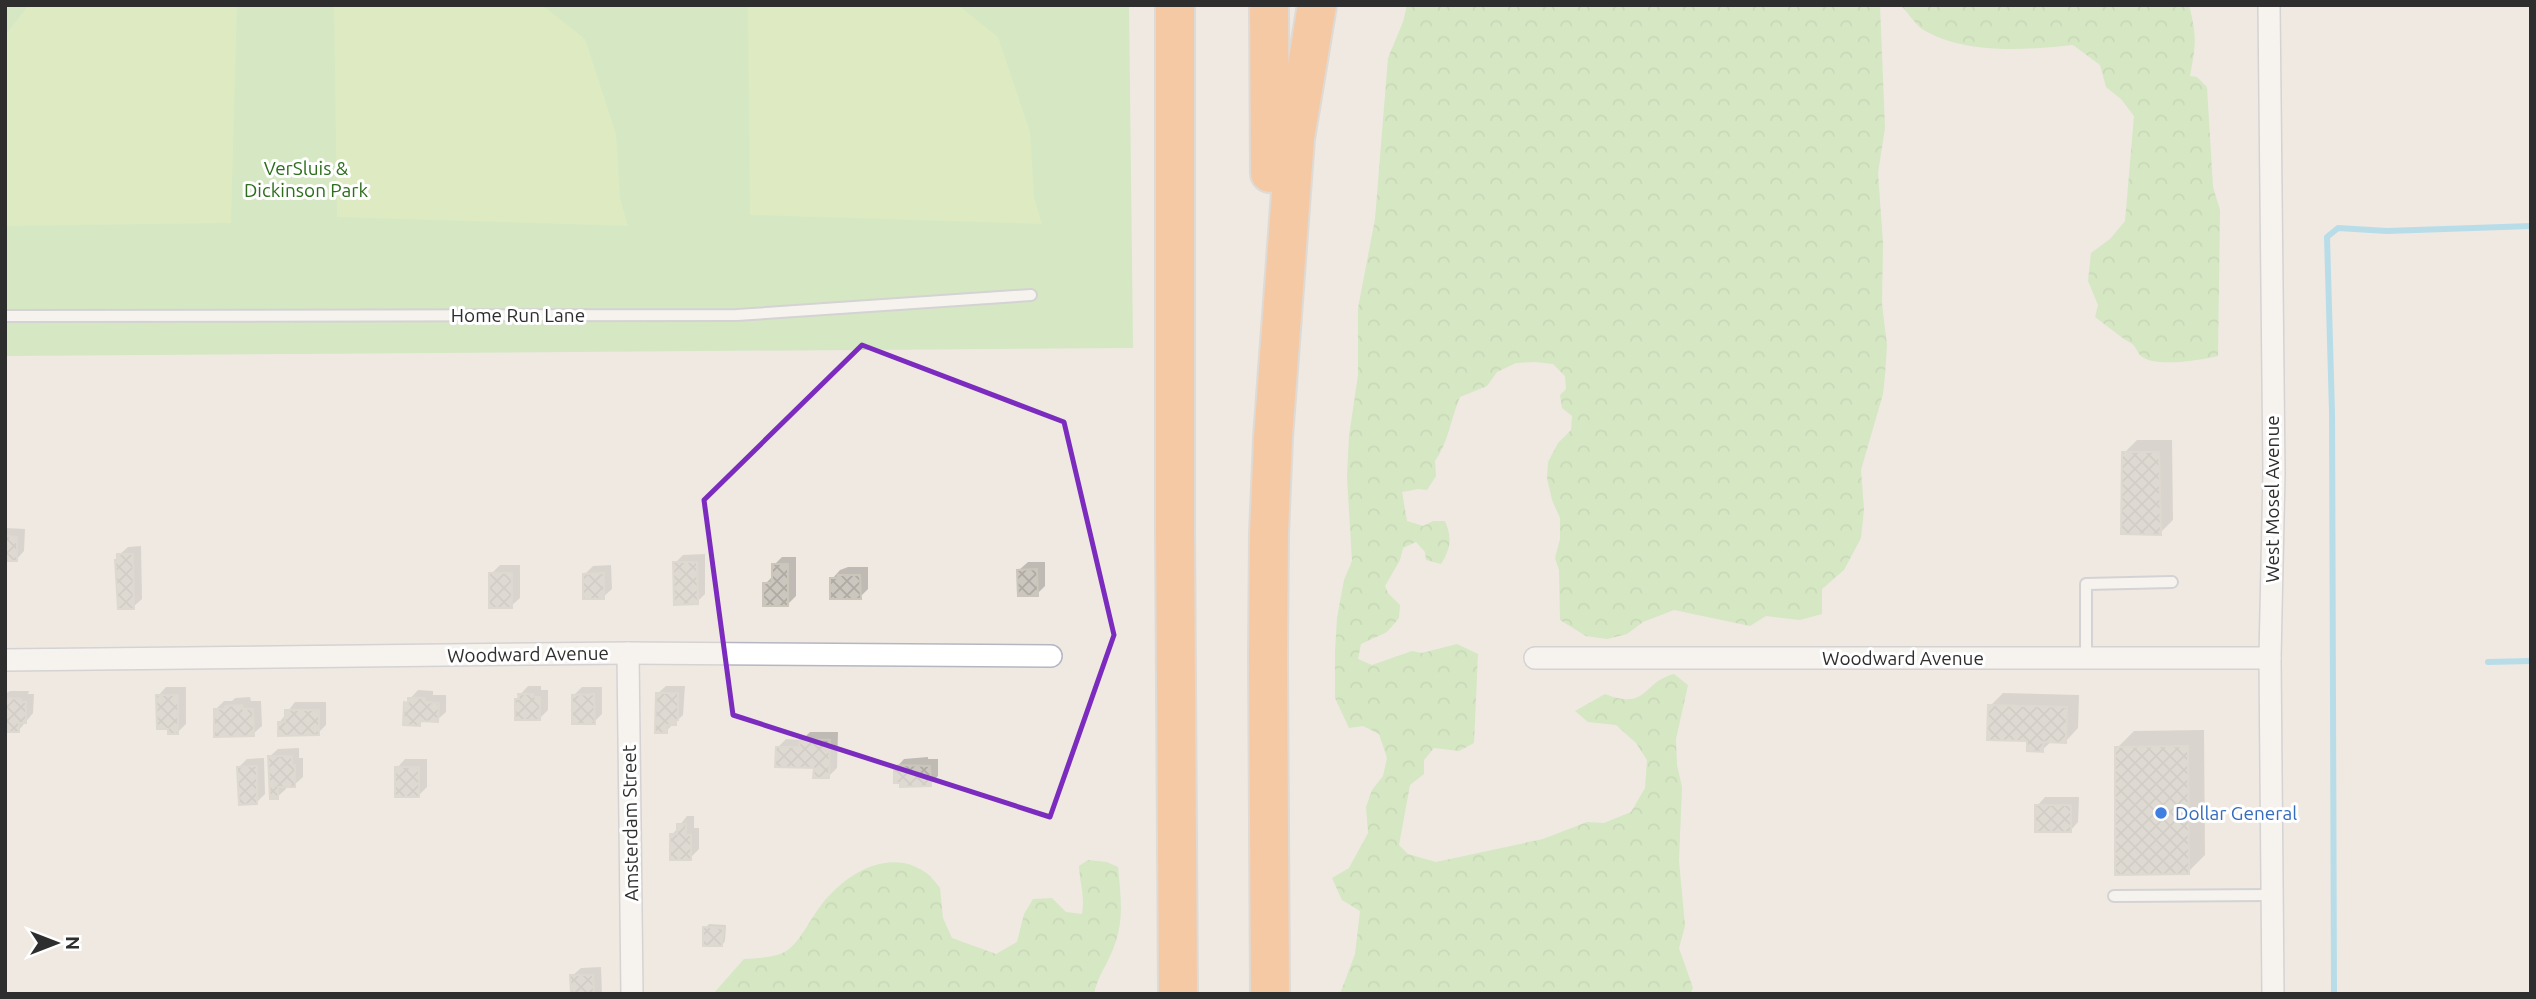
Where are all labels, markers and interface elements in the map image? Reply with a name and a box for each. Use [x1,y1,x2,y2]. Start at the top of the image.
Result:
park label: VerSluis & Dickinson Park [244,157,369,201]
street label: Home Run Lane [451,304,585,326]
street label: West Mosel Avenue [2261,415,2283,583]
street label: Woodward Avenue [447,642,609,666]
street label: Woodward Avenue [1822,647,1984,669]
street label: Amsterdam Street [618,744,642,902]
place label: Dollar General [2175,802,2297,824]
marker: Dollar General [2153,805,2169,821]
north arrow [21,908,91,978]
text: N [62,936,84,950]

